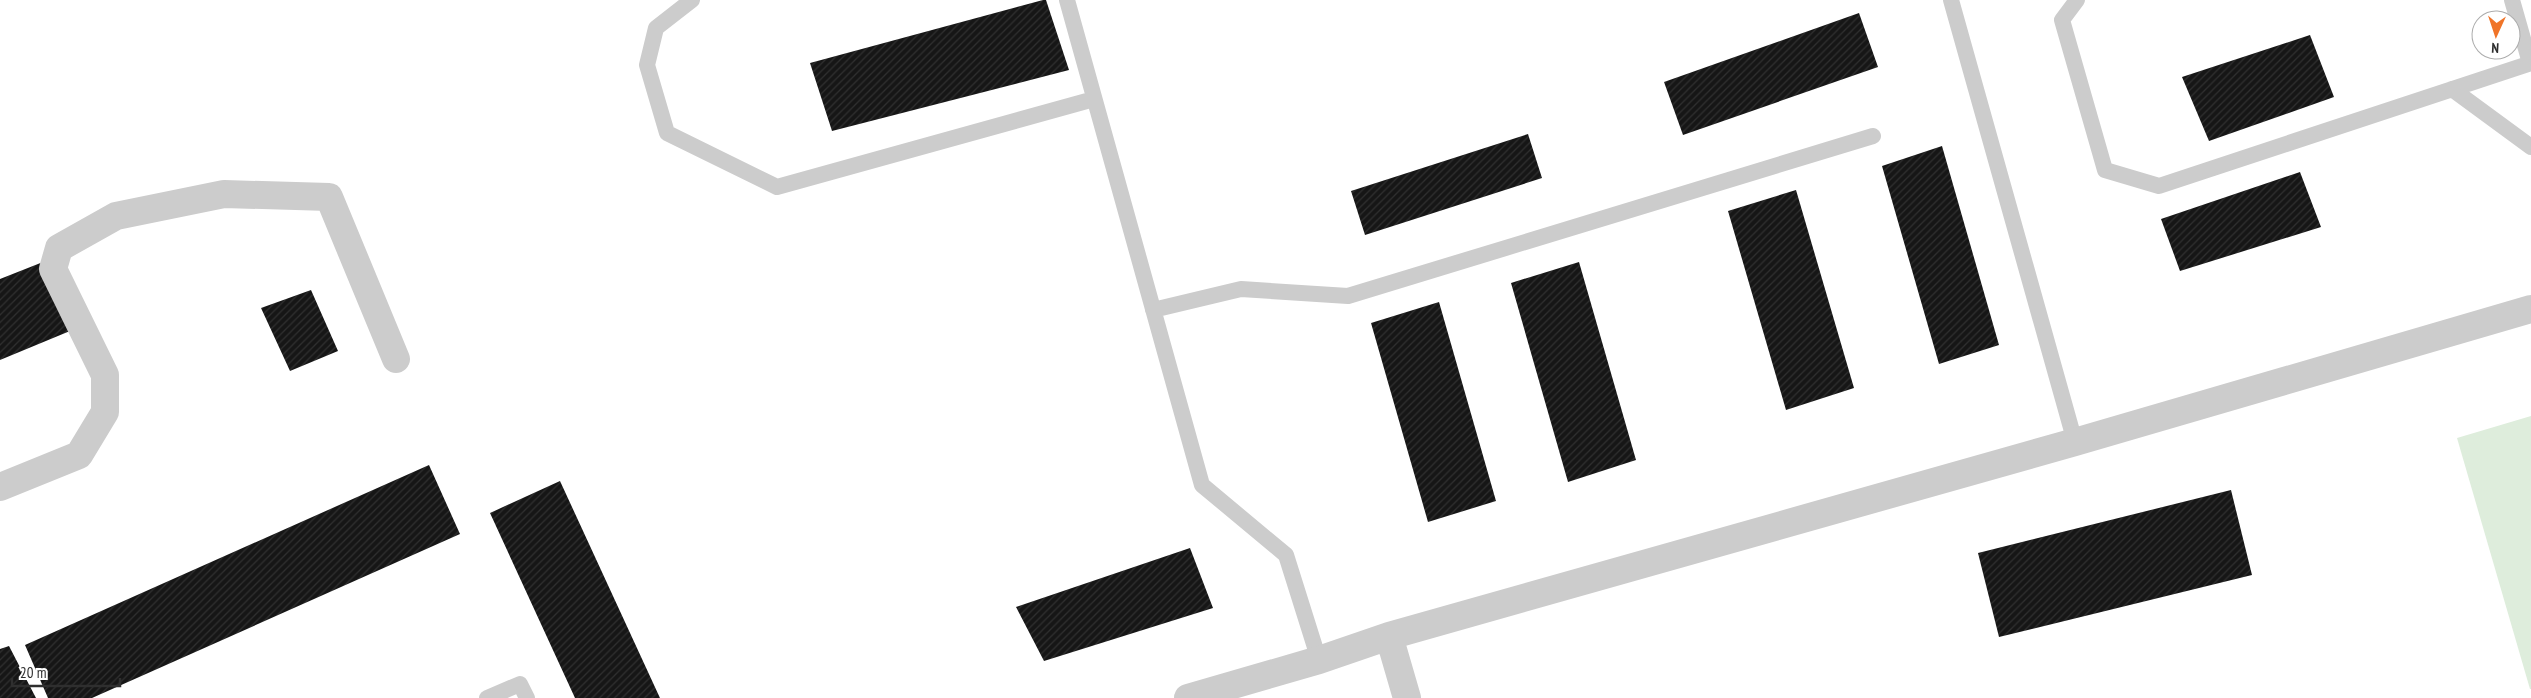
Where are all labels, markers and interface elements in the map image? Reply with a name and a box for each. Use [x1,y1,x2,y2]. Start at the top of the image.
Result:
north arrow [2471,10,2521,60]
text: N [2491,39,2500,57]
scale bar [12,656,120,688]
text: 20 m [20,663,46,682]

